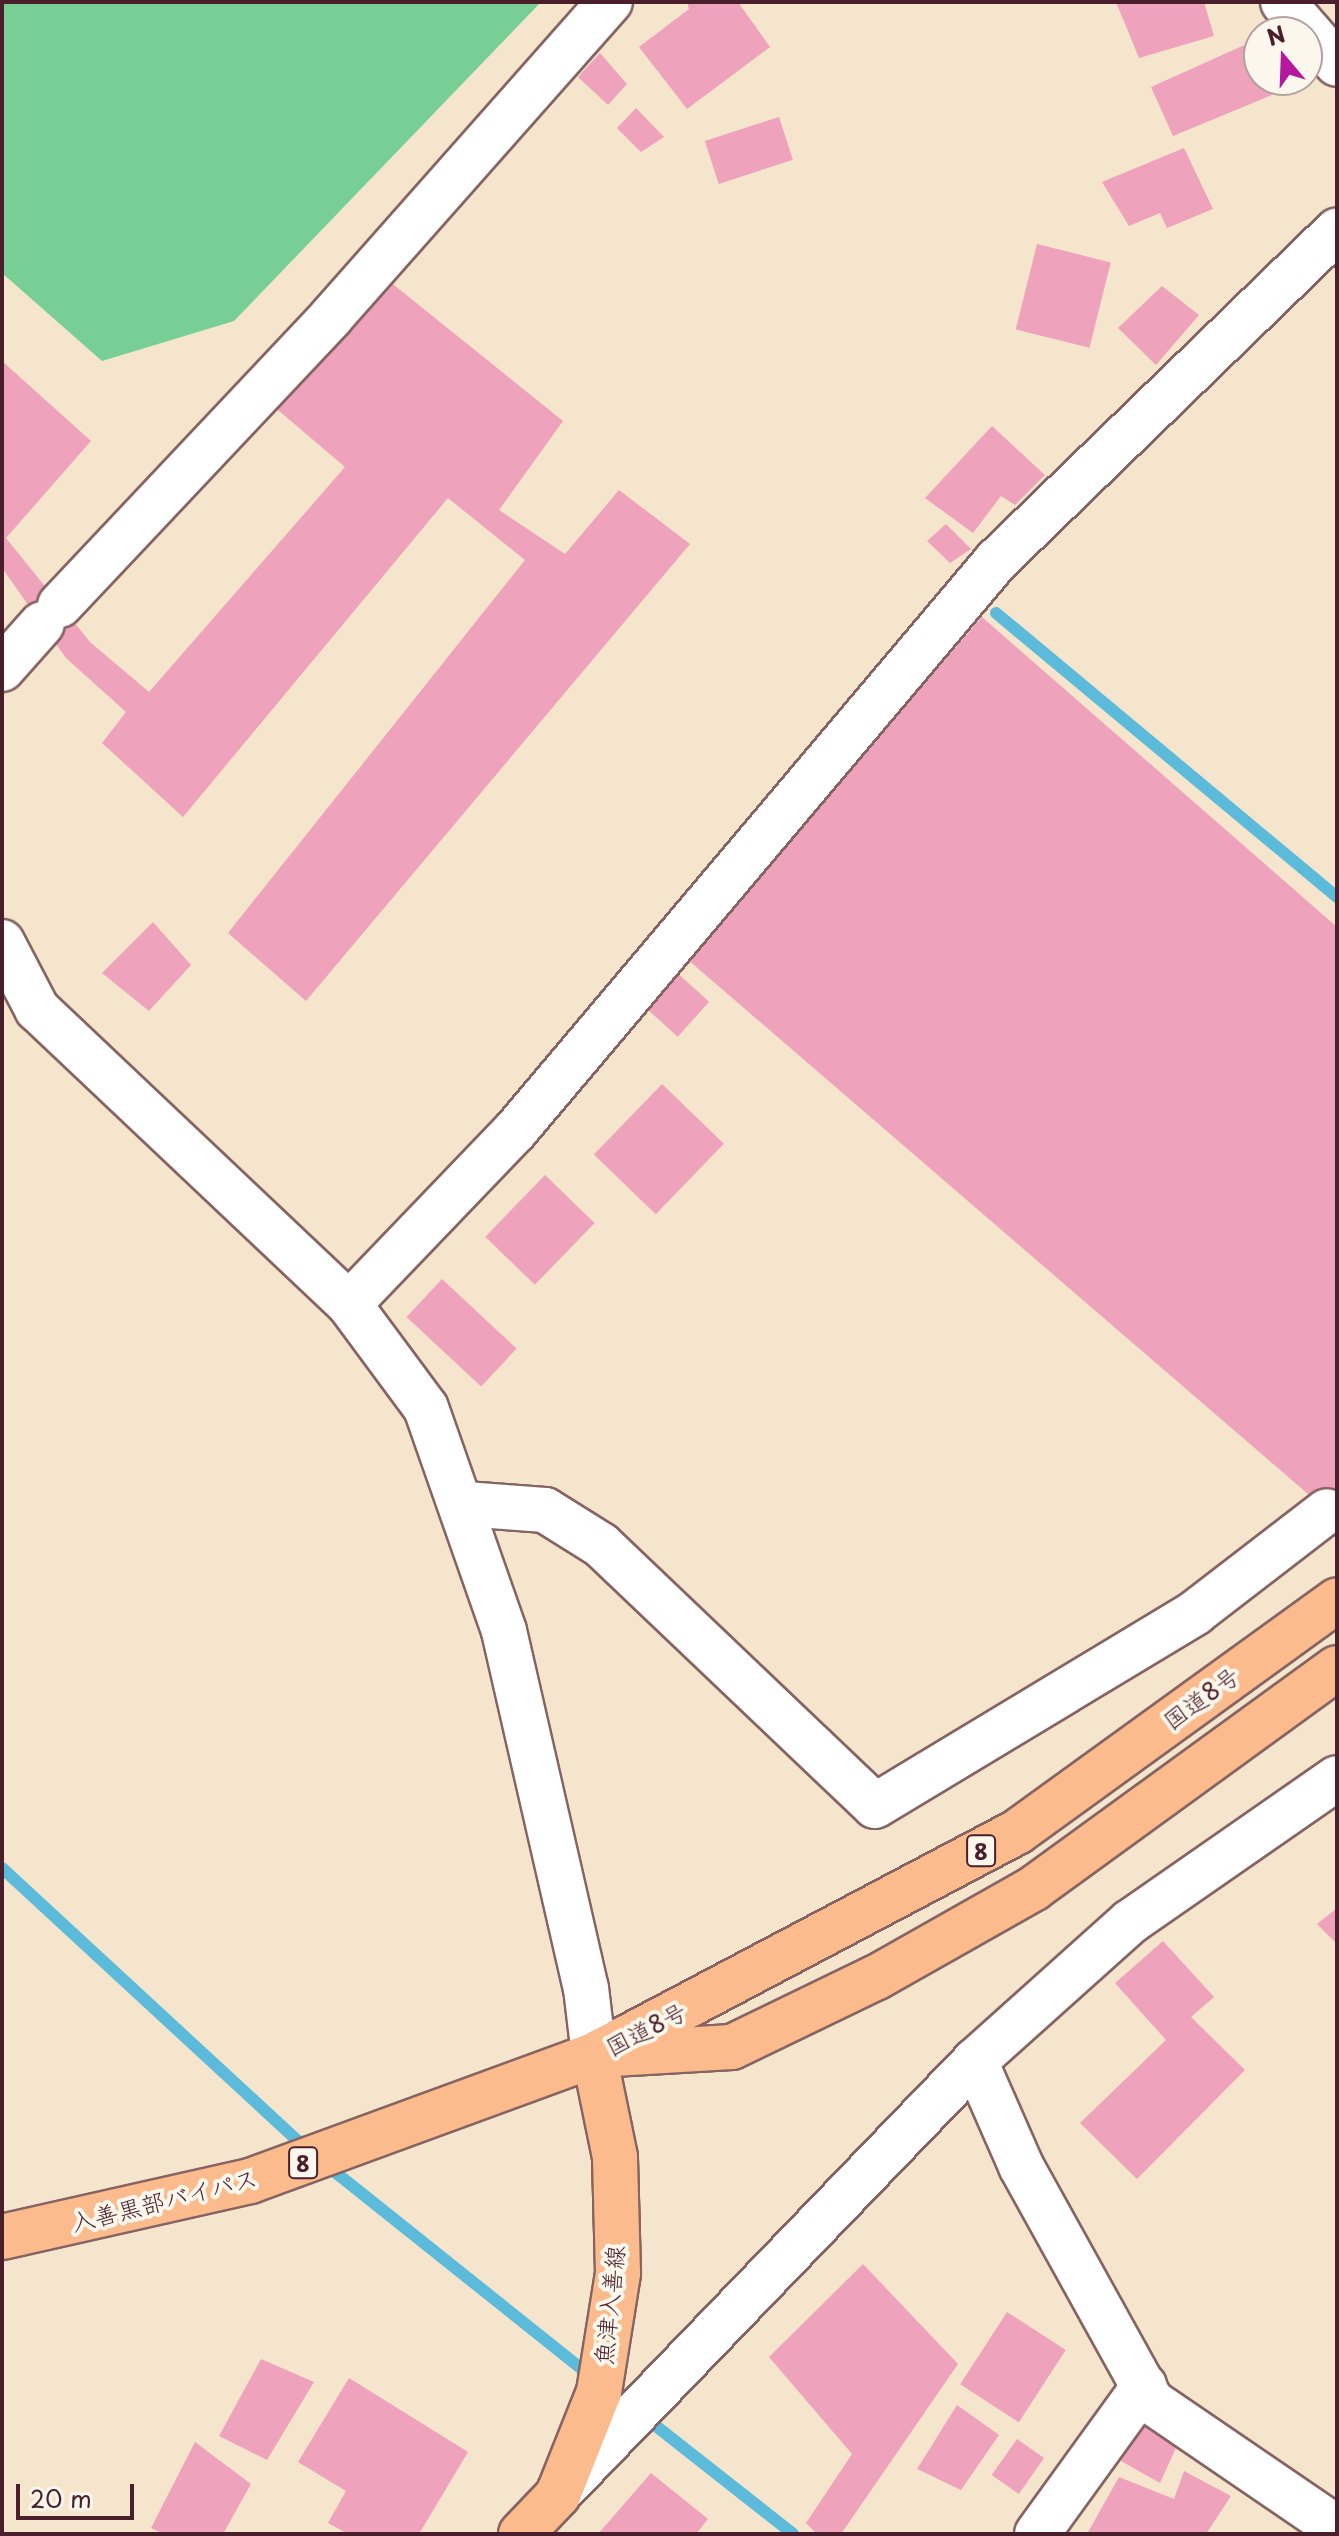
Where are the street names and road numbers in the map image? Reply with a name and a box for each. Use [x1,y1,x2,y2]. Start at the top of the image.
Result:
street label: 国道8号 [1157,1661,1245,1735]
road number: 8 [965,1833,997,1869]
street label: 国道8号 [601,1996,691,2062]
road number: 8 [287,2145,319,2181]
street label: 入善黒部バイパス [67,2163,261,2237]
street label: 魚津入善線 [588,2244,630,2366]

